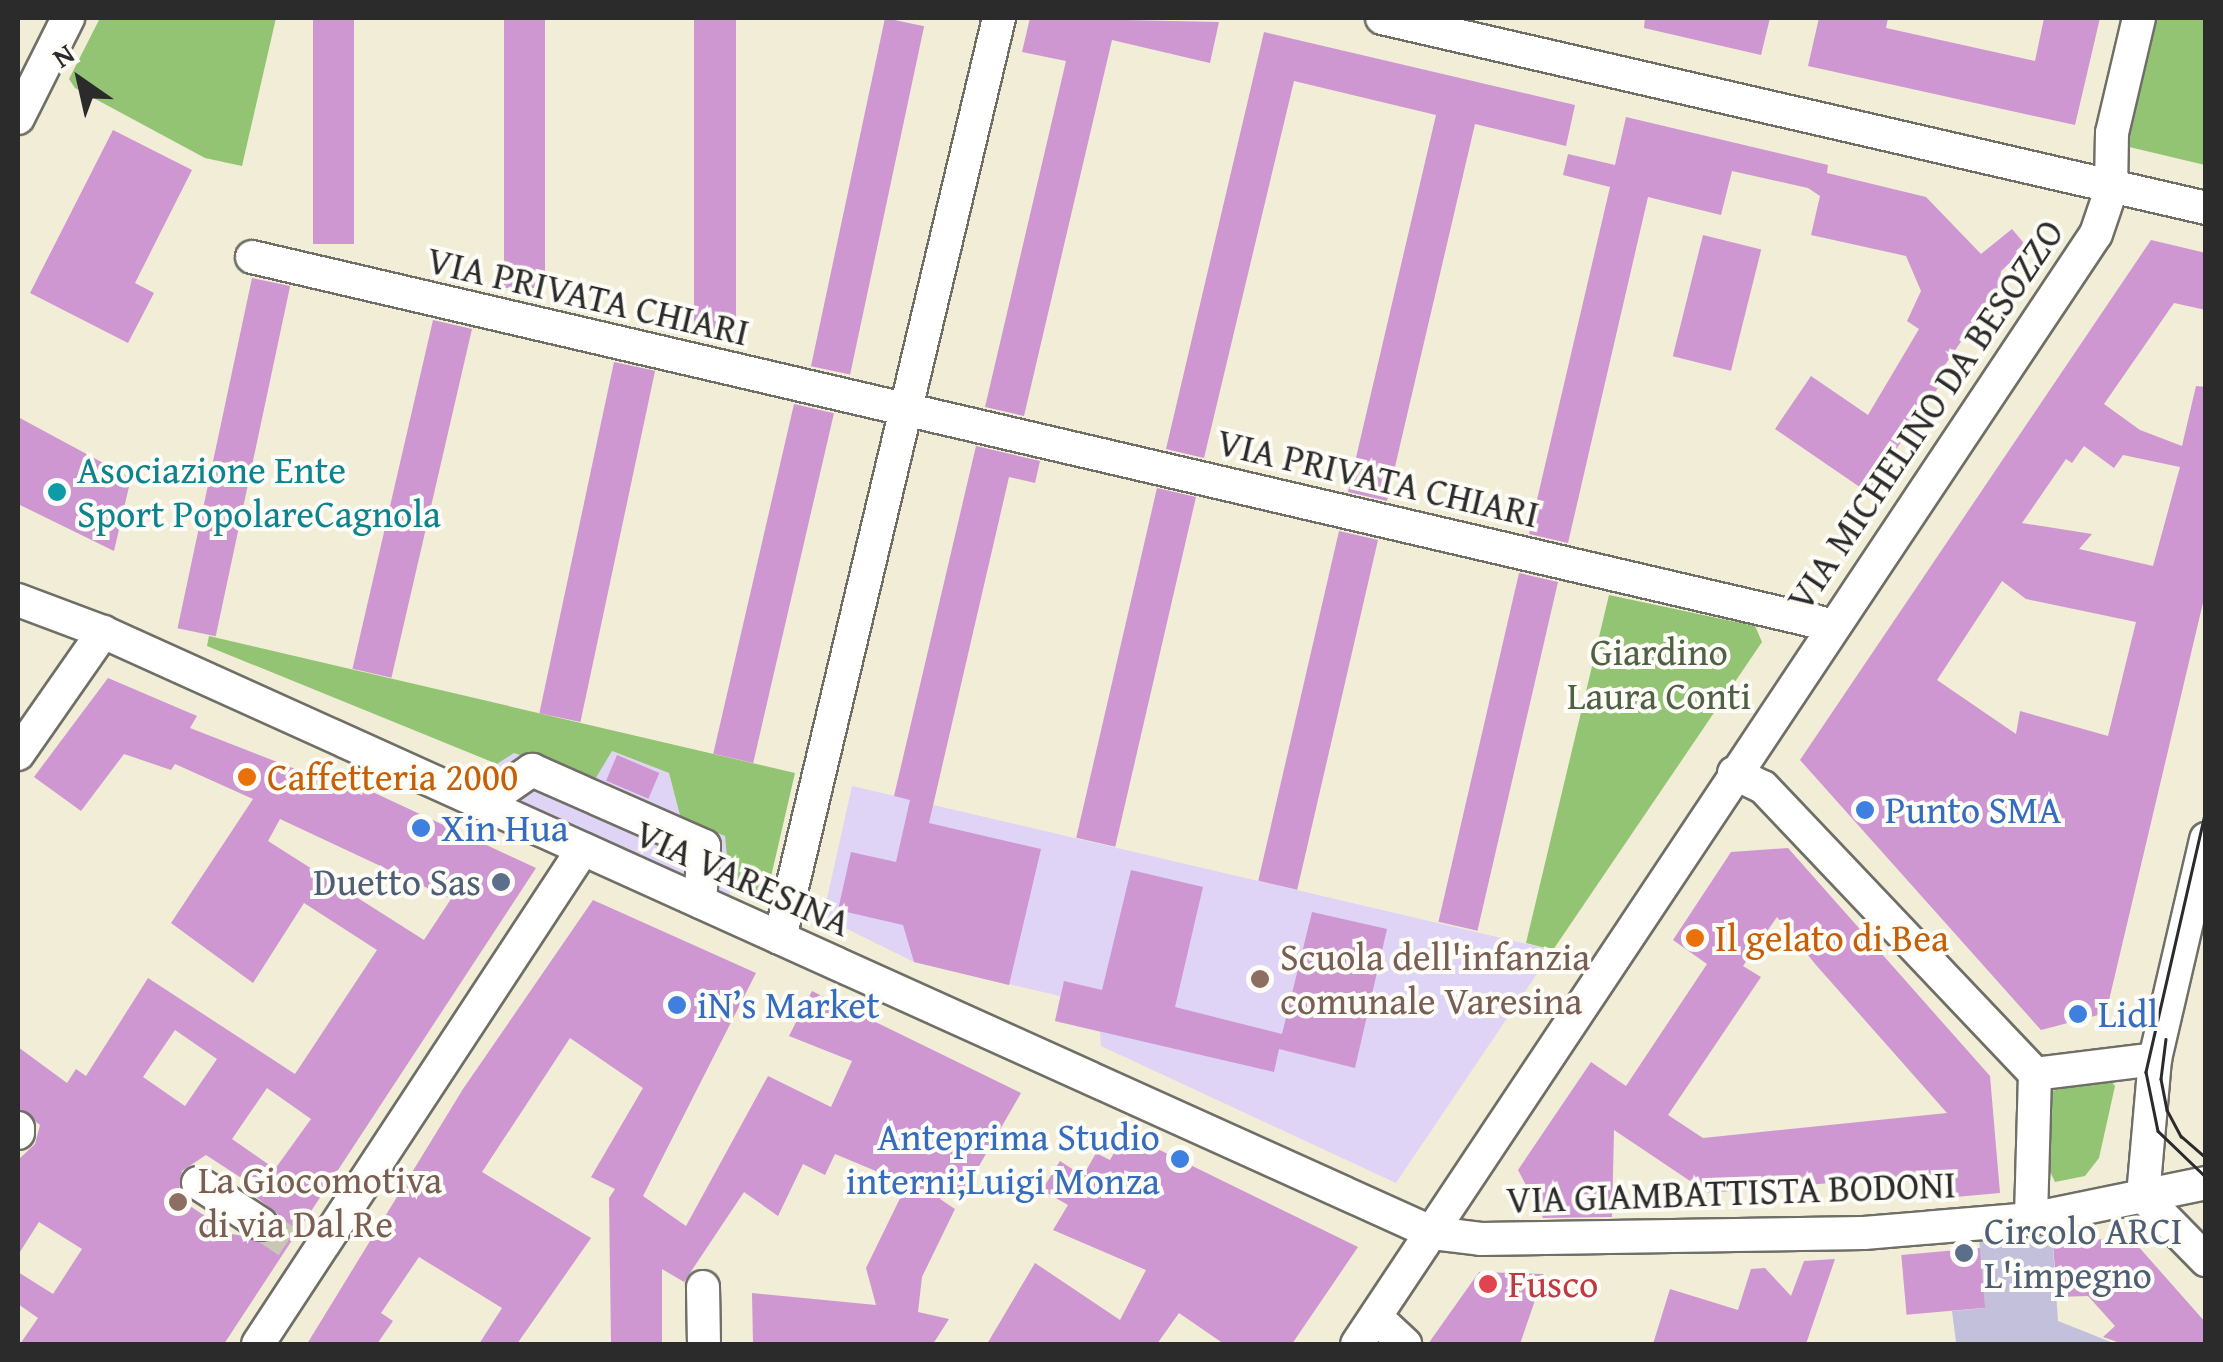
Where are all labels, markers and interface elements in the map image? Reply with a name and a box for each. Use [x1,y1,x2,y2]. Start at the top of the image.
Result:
north arrow [30,30,130,130]
text: N [44,32,82,77]
street label: VIA MICHELINO DA BESOZZO [1777,211,2073,619]
street label: VIA PRIVATA CHIARI [423,237,753,355]
street label: VIA PRIVATA CHIARI [1213,419,1543,537]
place label: Asociazione Ente Sport PopolareCagnola [77,447,441,536]
marker: Asociazione Ente Sport PopolareCagnola [46,481,68,503]
park label: Giardino Laura Conti [1567,629,1751,718]
place label: Caffetteria 2000 [267,754,518,800]
marker: Caffetteria 2000 [236,766,258,788]
place label: Punto SMA [1885,787,2061,833]
marker: Punto SMA [1854,799,1876,821]
place label: Xin Hua [441,805,569,851]
street label: VIA VARESINA [628,810,858,946]
marker: Xin Hua [410,817,432,839]
place label: Duetto Sas [313,859,481,905]
marker: Duetto Sas [490,871,512,893]
place label: Il gelato di Bea [1715,915,1949,961]
marker: Il gelato di Bea [1684,927,1706,949]
place label: Scuola dell'infanzia comunale Varesina [1280,934,1590,1024]
marker: Scuola dell'infanzia comunale Varesina [1249,968,1271,990]
place label: iN’s Market [697,982,880,1028]
place label: Lidl [2098,991,2158,1037]
marker: iN’s Market [666,994,688,1016]
marker: Lidl [2067,1003,2089,1025]
place label: Anteprima Studio interni;Luigi Monza [846,1114,1160,1204]
marker: Anteprima Studio interni;Luigi Monza [1169,1148,1191,1170]
place label: La Giocomotiva di via Dal Re [198,1157,442,1246]
street label: VIA GIAMBATTISTA BODONI [1506,1161,1956,1223]
marker: La Giocomotiva di via Dal Re [167,1191,189,1213]
place label: Circolo ARCI L'impegno [1984,1208,2182,1298]
marker: Circolo ARCI L'impegno [1953,1242,1975,1264]
place label: Fusco [1508,1261,1598,1307]
marker: Fusco [1477,1273,1499,1295]

